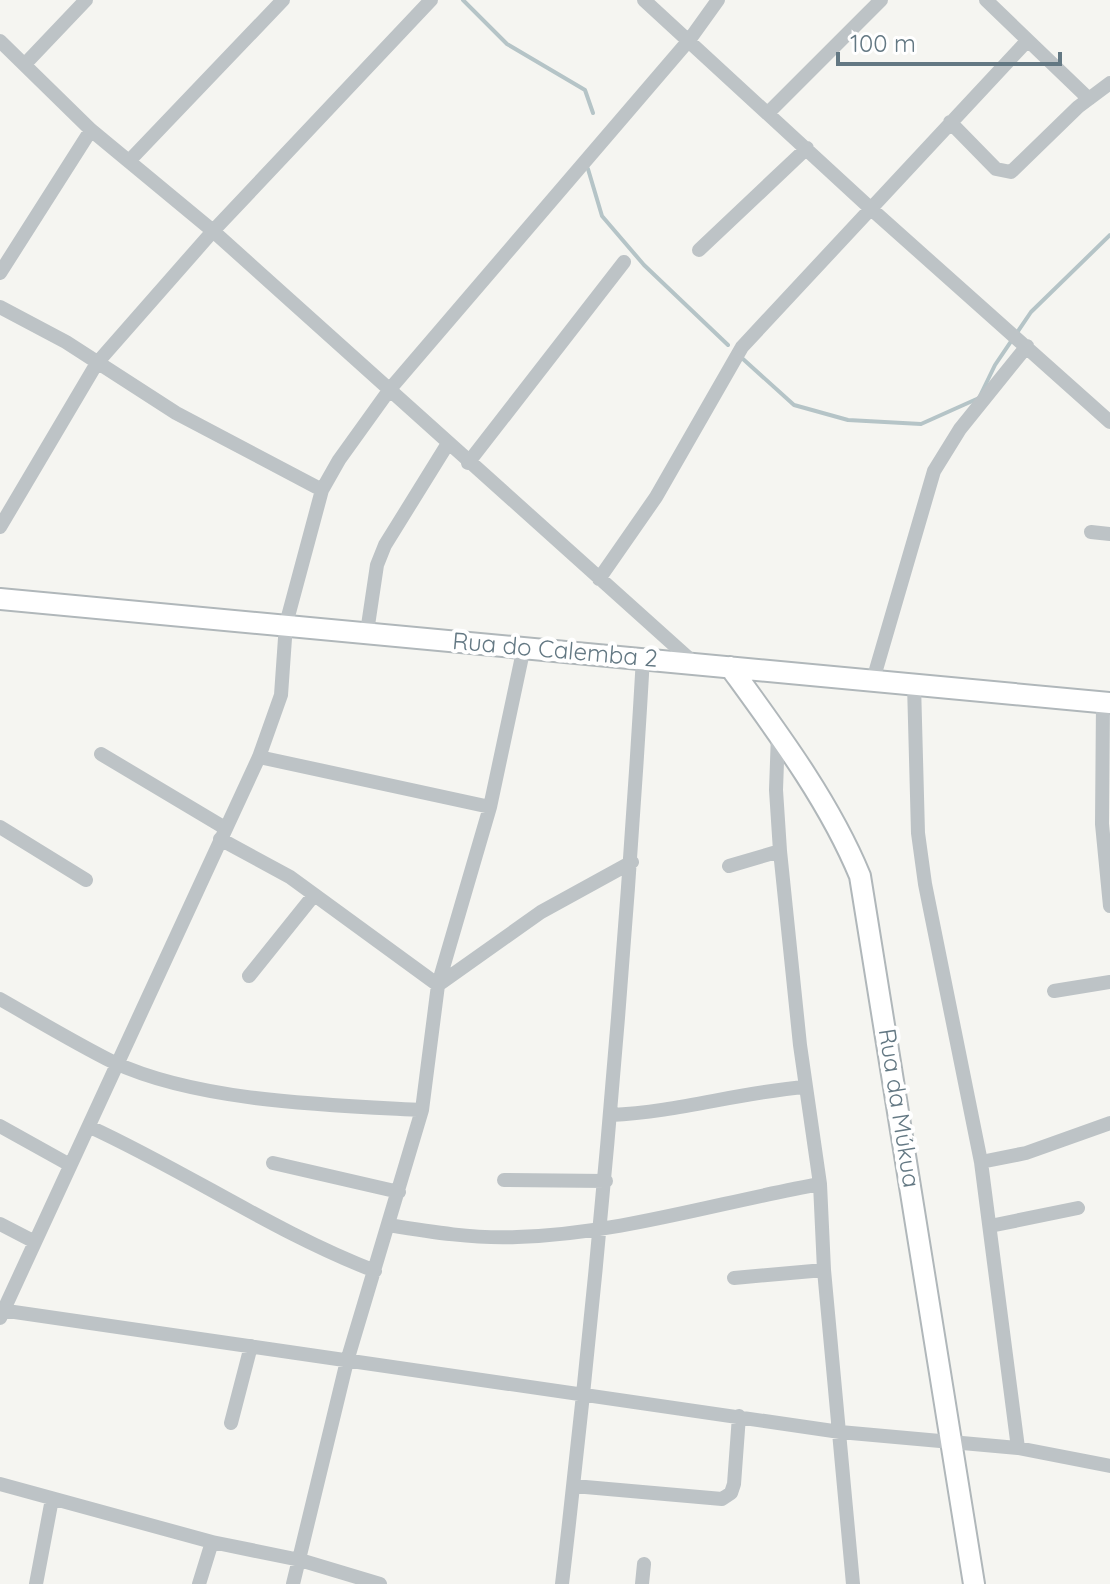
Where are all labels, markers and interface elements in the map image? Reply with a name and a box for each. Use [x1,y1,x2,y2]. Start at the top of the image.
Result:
scale bar [838,16,1060,66]
text: 100 m [850,28,916,58]
street label: Rua do Calemba 2 [451,625,659,673]
street label: Rua da Múkua [873,1026,927,1190]

